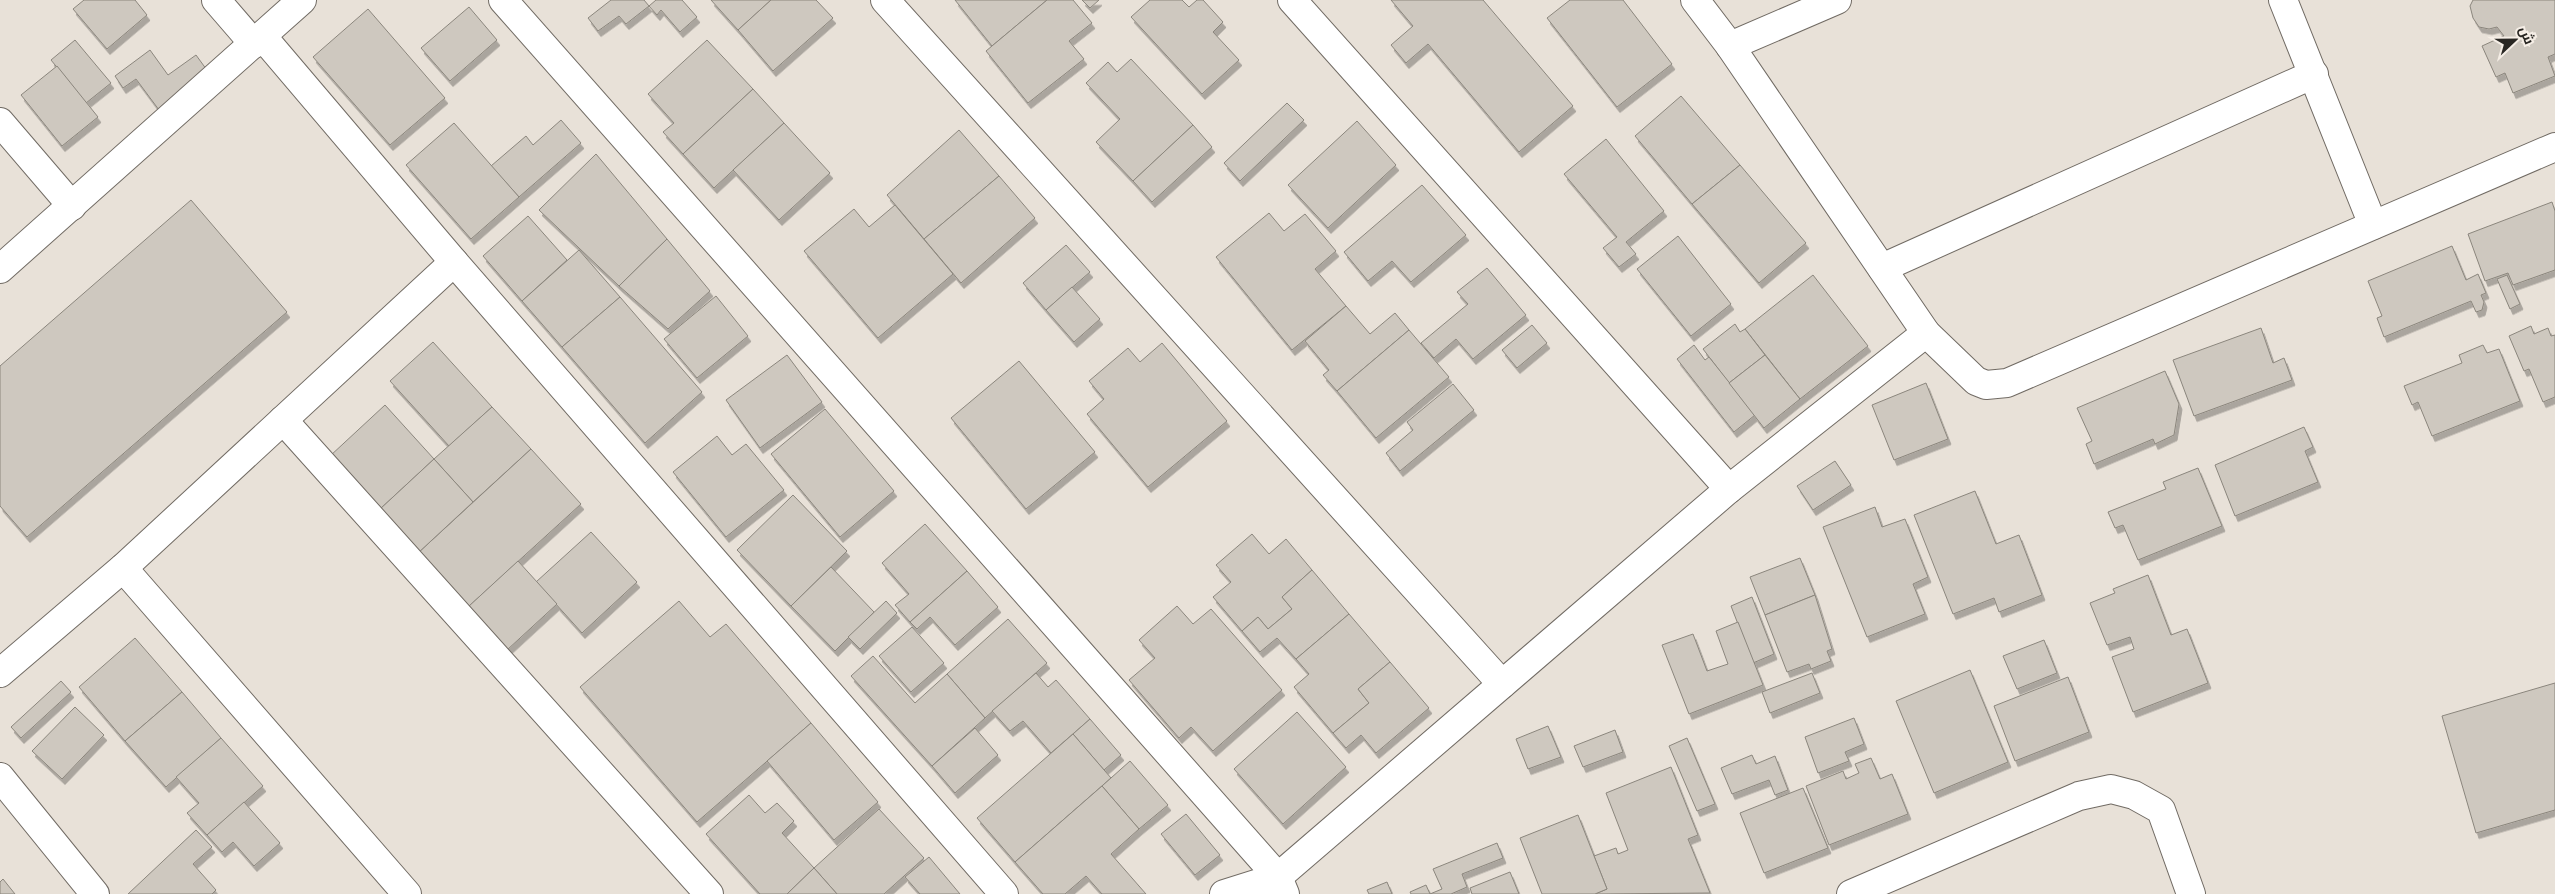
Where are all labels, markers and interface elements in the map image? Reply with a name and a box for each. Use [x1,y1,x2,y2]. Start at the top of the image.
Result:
north arrow [2490,15,2540,65]
text: ش [2515,23,2539,47]

